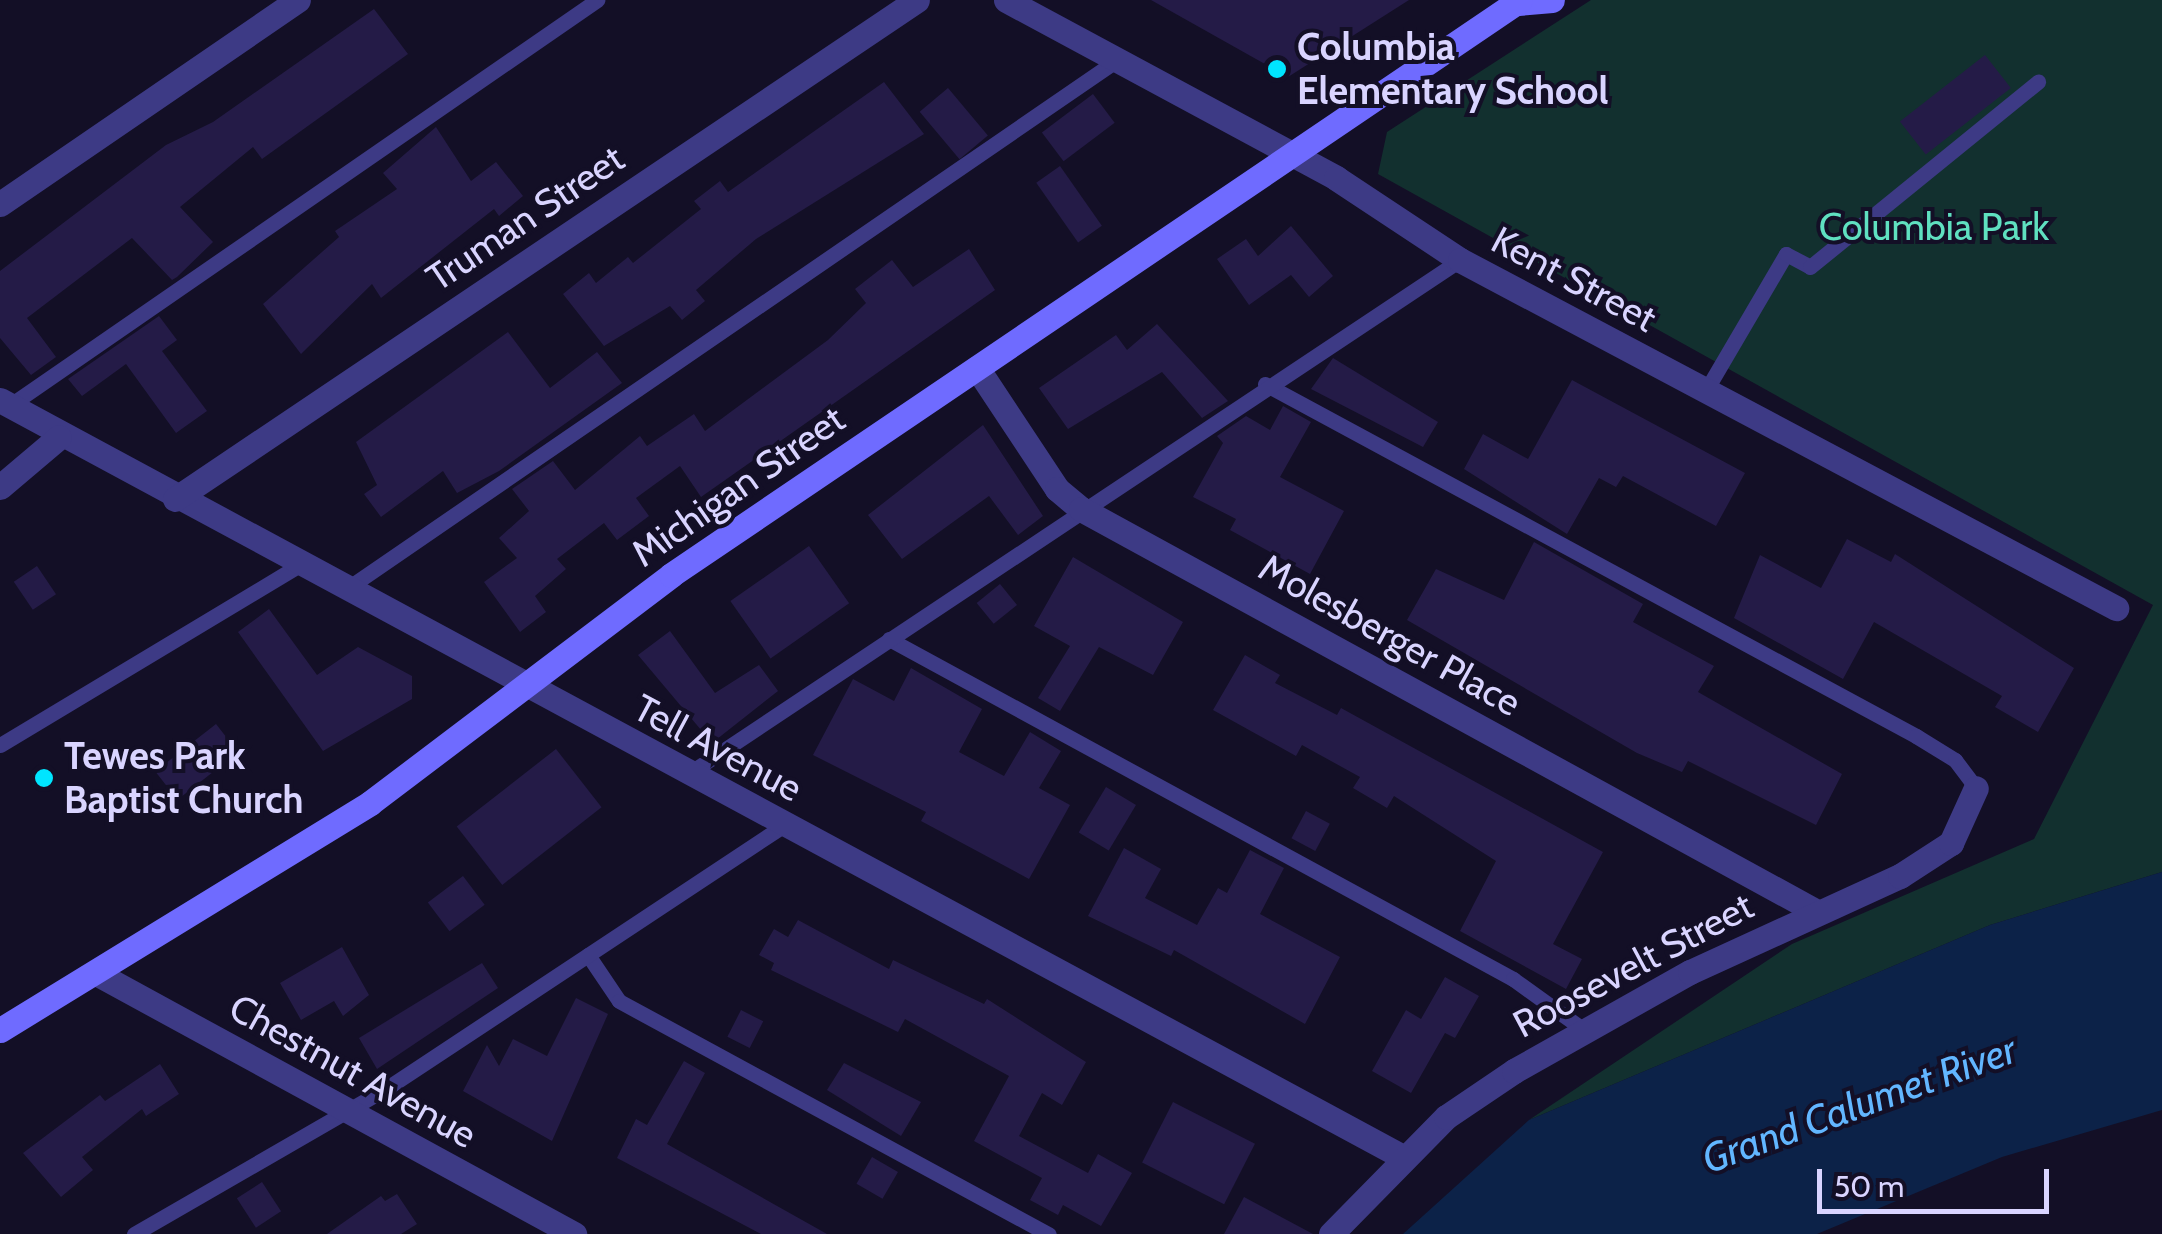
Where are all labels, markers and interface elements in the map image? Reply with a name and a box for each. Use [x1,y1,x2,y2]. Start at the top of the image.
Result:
place label: Columbia Elementary School [1297,24,1608,113]
marker: Columbia Elementary School [1266,58,1288,80]
street label: Truman Street [418,135,632,301]
park label: Columbia Park [1819,204,2049,250]
street label: Kent Street [1484,217,1664,341]
street label: Michigan Street [623,396,853,576]
street label: Molesberger Place [1251,544,1529,726]
street label: Tell Avenue [626,685,810,811]
place label: Tewes Park Baptist Church [64,733,303,822]
marker: Tewes Park Baptist Church [33,767,55,789]
street label: Roosevelt Street [1505,883,1761,1047]
street label: Chestnut Avenue [222,984,484,1158]
water label: Grand Calumet River [1696,1025,2022,1183]
scale bar [1822,1149,2054,1211]
text: 50 m [1834,1168,1904,1205]

